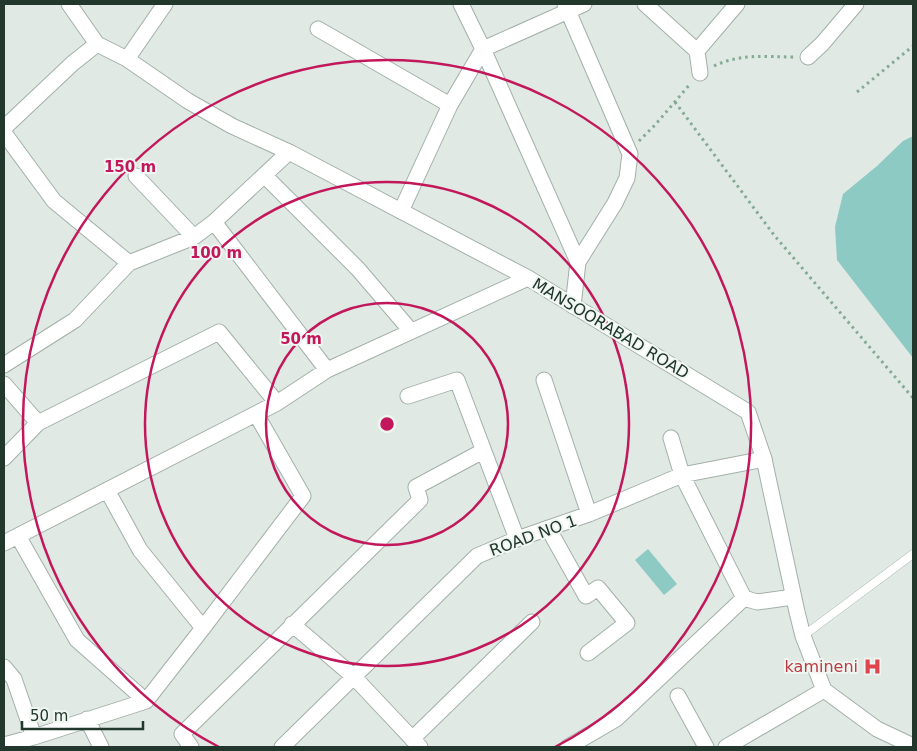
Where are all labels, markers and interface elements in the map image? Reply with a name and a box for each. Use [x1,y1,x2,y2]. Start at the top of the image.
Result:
text: 150 m [104,158,156,176]
text: 100 m [190,244,242,262]
street label: MANSOORABAD ROAD [529,274,693,383]
text: 50 m [280,330,322,348]
centre of rings [378,415,396,433]
street label: ROAD NO 1 [487,511,579,560]
hospital icon: kamineni [862,656,882,676]
place label: kamineni [785,657,858,676]
scale bar [22,698,144,730]
text: 50 m [30,707,68,725]

